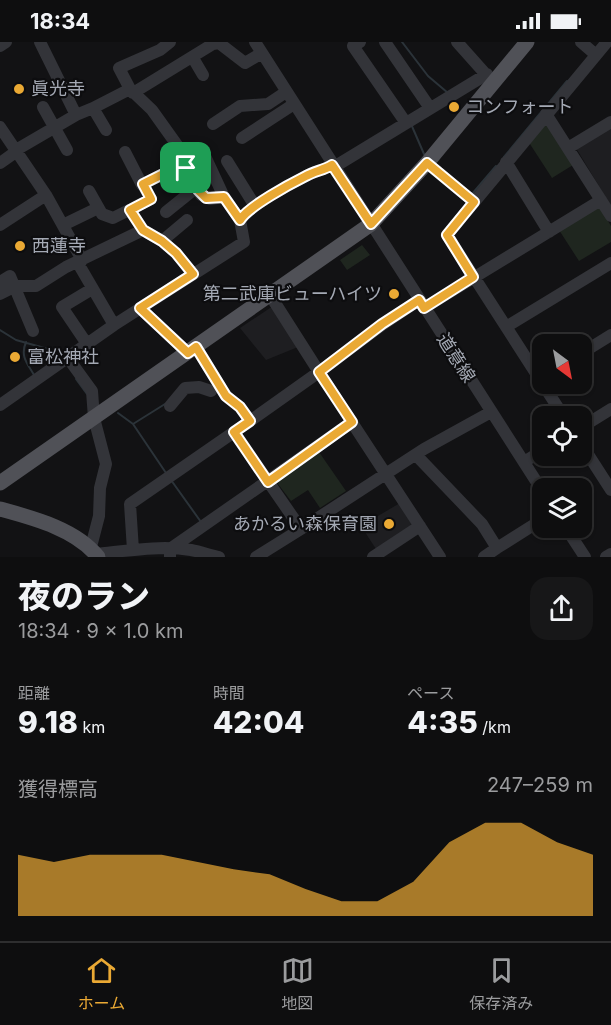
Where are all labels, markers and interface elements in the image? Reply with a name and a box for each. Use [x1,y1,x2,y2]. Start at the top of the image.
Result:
text: 18:34 [30,8,90,34]
place label: 眞光寺 [31,78,85,99]
marker: 眞光寺 [12,82,26,96]
place label: コンフォート [466,96,573,117]
marker: コンフォート [447,100,461,114]
pin [160,142,211,193]
icon: arrive [169,151,202,184]
place label: 西蓮寺 [32,235,86,256]
marker: 西蓮寺 [13,239,27,253]
place label: 第二武庫ビューハイツ [203,283,382,304]
marker: 第二武庫ビューハイツ [387,287,401,301]
street label: 道意線 [433,329,480,386]
north arrow [532,334,592,394]
map controls [532,334,592,538]
place label: 富松神社 [27,346,99,367]
marker: 富松神社 [8,350,22,364]
button: locate [532,406,592,466]
button: layers [532,478,592,538]
place label: あかるい森保育園 [233,513,377,534]
marker: あかるい森保育園 [382,517,396,531]
text: 夜のラン [18,576,150,616]
button: share [530,577,593,640]
text: 18:34 · 9 × 1.0 km [18,619,184,643]
text: 距離 [18,683,50,703]
text: 時間 [213,683,245,703]
text: ペース [407,683,455,703]
text: 9.18 [18,704,78,740]
text: 42:04 [213,704,304,740]
text: 4:35 [407,704,478,740]
text: km [78,717,105,737]
text: /km [478,717,511,737]
text: 247–259 m [487,773,593,797]
text: 獲得標高 [18,777,98,801]
tab: ホーム [78,954,125,1014]
tab: 地図 [281,954,314,1014]
tab: 保存済み [469,954,533,1014]

